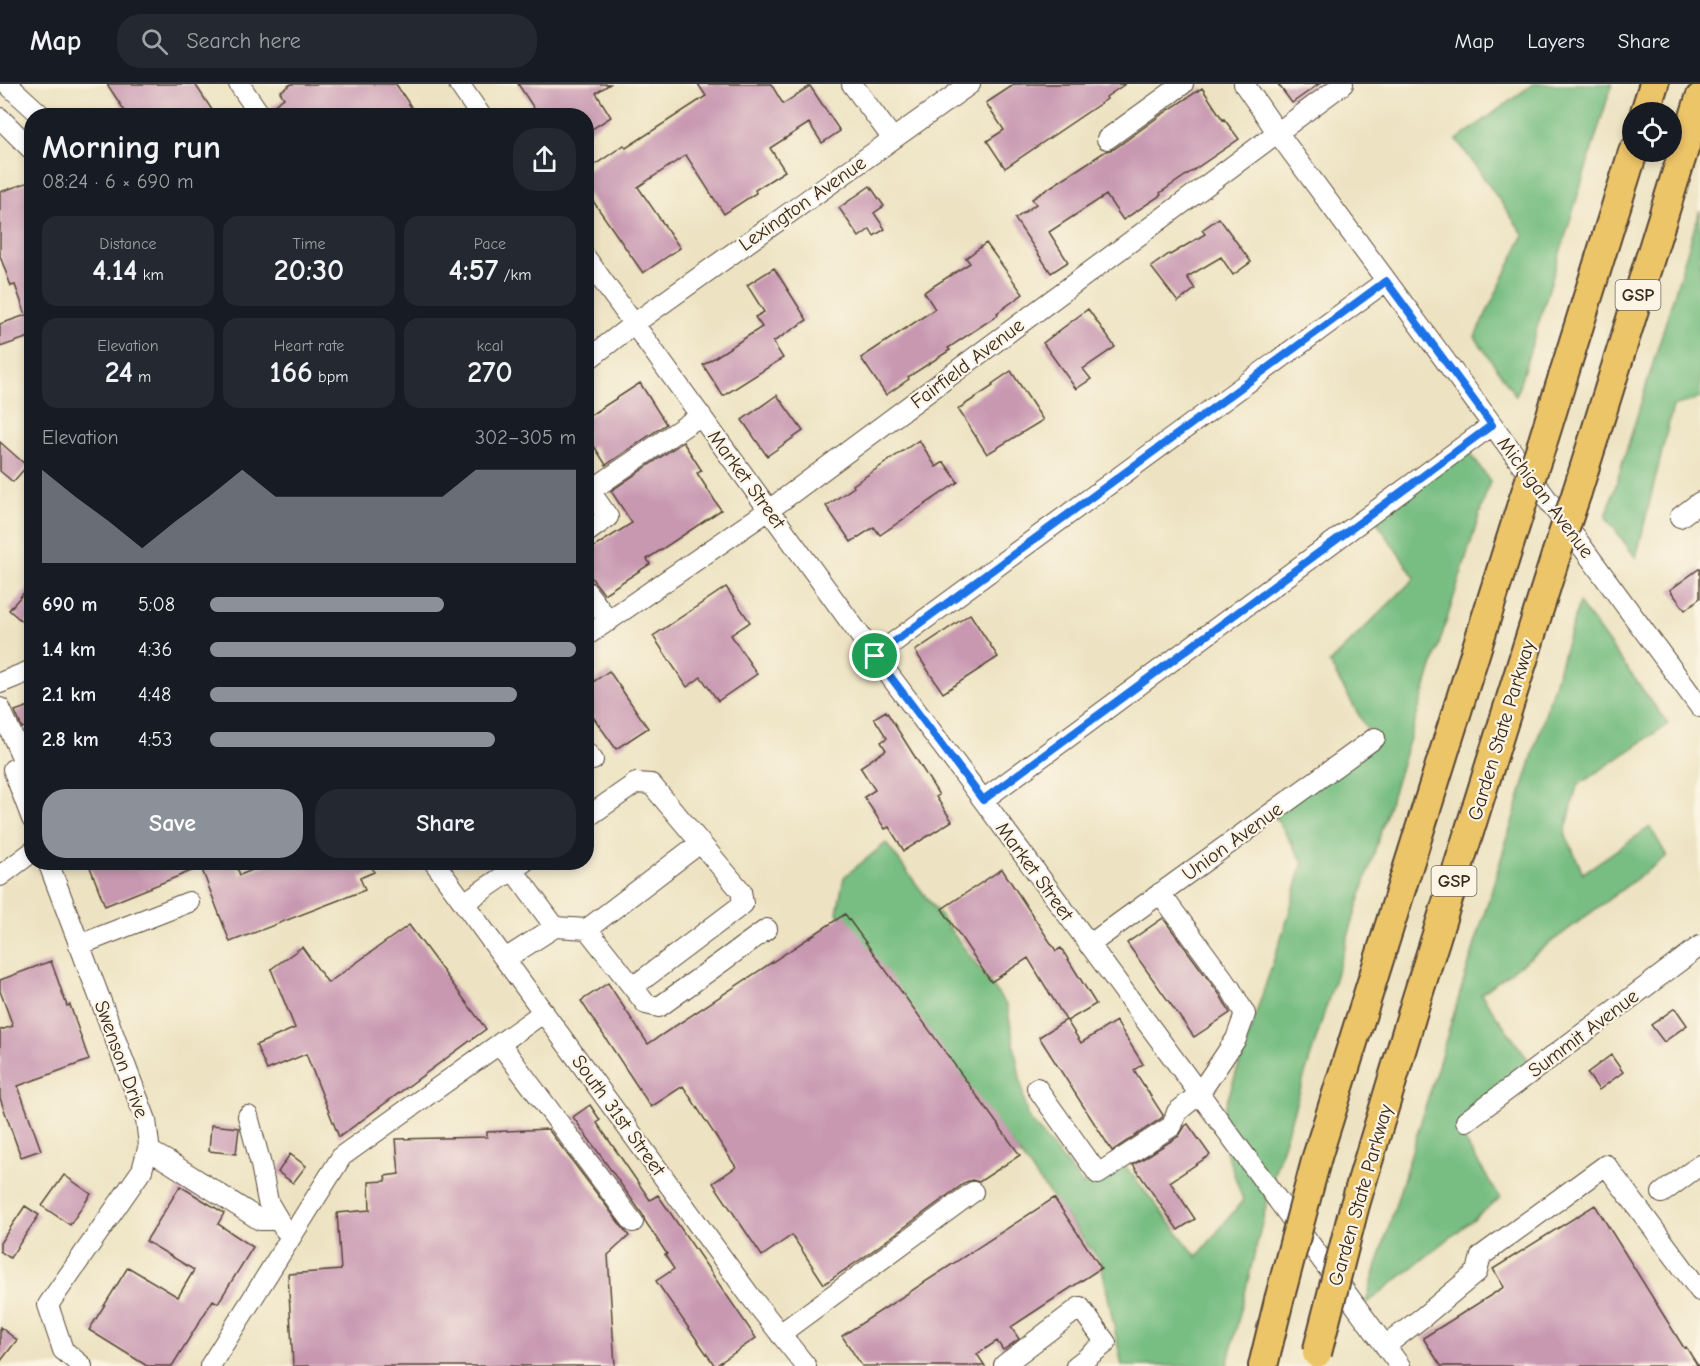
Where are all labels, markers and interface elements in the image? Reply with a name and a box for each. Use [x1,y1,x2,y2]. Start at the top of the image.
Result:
search box [117,14,537,68]
text: Map [30,25,81,57]
icon: search [138,25,171,58]
text: Search here [186,28,301,54]
text: Map [1455,29,1494,53]
text: Layers [1527,29,1585,53]
text: Share [1618,29,1670,53]
map controls [1622,102,1682,162]
button: locate [1622,102,1682,162]
text: Morning run [42,128,221,166]
button: share [513,128,576,191]
street label: Lexington Avenue [734,151,870,256]
text: 08:24 · 6 × 690 m [42,170,194,193]
text: Distance [99,235,157,253]
text: Time [292,235,326,253]
text: Pace [474,235,506,253]
text: 4.14 [92,253,137,288]
text: 20:30 [274,253,344,288]
text: 4:57 [448,253,498,288]
text: km [137,266,164,284]
text: /km [498,266,532,284]
road number: GSP [1616,280,1660,310]
street label: Fairfield Avenue [906,313,1028,413]
text: Elevation [97,337,159,355]
text: Heart rate [274,337,344,355]
text: kcal [477,337,503,355]
text: 24 [105,355,133,390]
text: 166 [270,355,313,390]
text: 270 [467,355,513,390]
text: m [133,368,151,386]
text: bpm [313,368,348,386]
street label: Market Street [703,425,791,534]
text: Elevation [42,426,119,449]
text: 302–305 m [475,426,576,449]
street label: Michigan Avenue [1493,432,1599,562]
text: 690 m [42,593,97,616]
text: 5:08 [138,593,175,616]
pin [849,630,900,681]
street label: Garden State Parkway [1463,637,1540,823]
text: 1.4 km [42,638,96,661]
text: 4:36 [138,638,172,661]
icon: arrive [858,639,891,672]
text: 2.1 km [42,683,96,706]
text: 4:48 [138,683,171,706]
text: 2.8 km [42,728,99,751]
text: 4:53 [138,728,172,751]
button: Save [42,789,303,858]
button: Share [315,789,576,858]
street label: Union Avenue [1178,797,1287,886]
street label: Market Street [991,817,1079,926]
road number: GSP [1432,866,1476,896]
street label: Summit Avenue [1524,984,1643,1082]
street label: Swenson Drive [90,997,153,1121]
street label: South 31st Street [567,1050,671,1181]
street label: Garden State Parkway [1324,1102,1397,1289]

